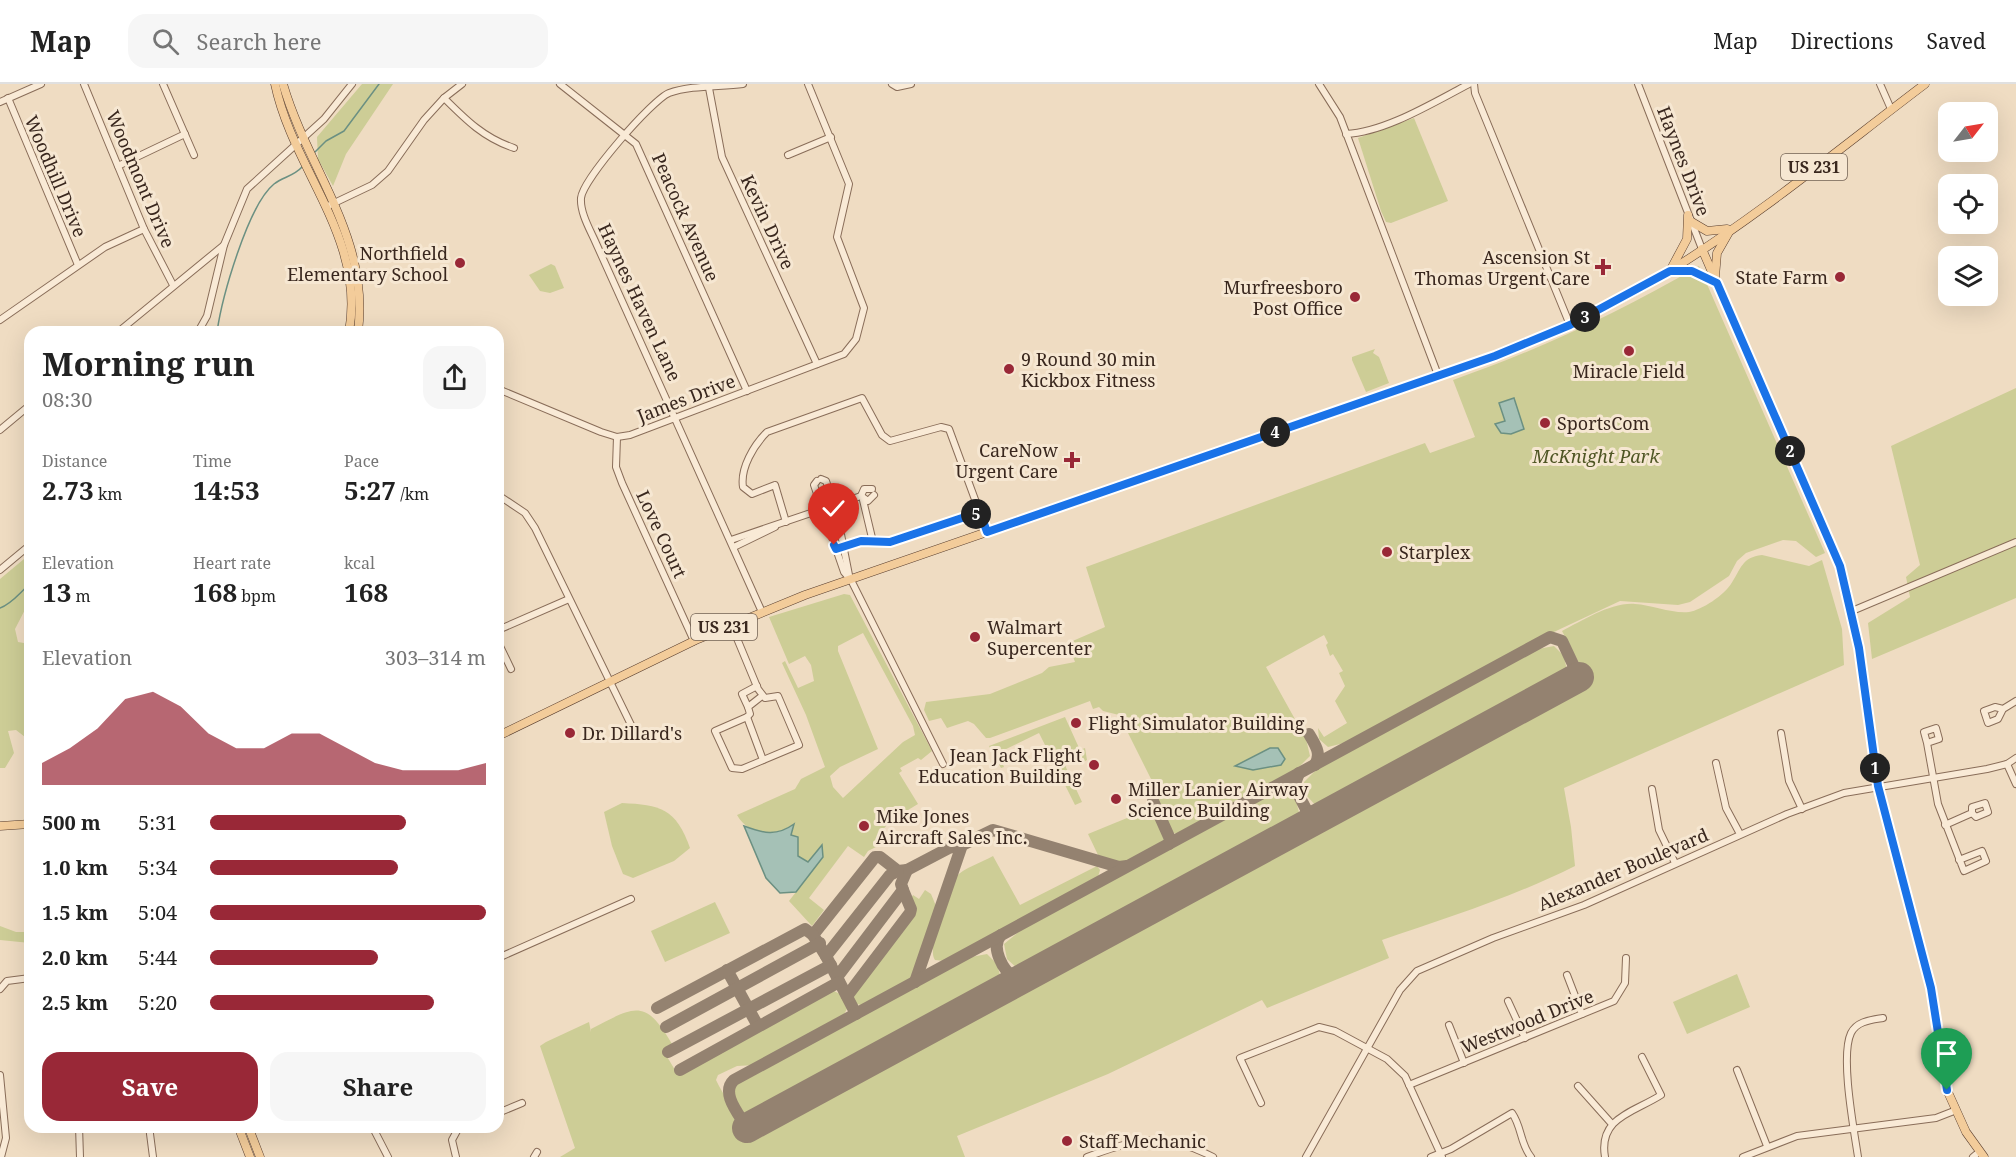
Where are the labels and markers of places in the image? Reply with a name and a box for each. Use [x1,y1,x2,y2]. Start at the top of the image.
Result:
place label: Northfield Elementary School [287,241,448,286]
place label: Ascension St Thomas Urgent Care [1415,245,1590,290]
marker: Northfield Elementary School [453,256,467,270]
marker: Ascension St Thomas Urgent Care [1594,258,1612,276]
place label: State Farm [1736,265,1828,289]
marker: State Farm [1833,270,1847,284]
place label: Murfreesboro Post Office [1223,275,1343,320]
marker: Murfreesboro Post Office [1348,290,1362,304]
pin: 3 [1570,302,1600,332]
marker: Miracle Field [1622,344,1636,358]
place label: 9 Round 30 min Kickbox Fitness [1021,347,1156,392]
place label: Miracle Field [1573,359,1685,383]
marker: 9 Round 30 min Kickbox Fitness [1002,362,1016,376]
place label: SportsCom [1557,411,1650,435]
marker: SportsCom [1538,416,1552,430]
pin: 4 [1260,417,1290,447]
pin: 2 [1775,436,1805,466]
place label: CareNow Urgent Care [955,438,1058,483]
marker: CareNow Urgent Care [1063,451,1081,469]
pin [808,483,859,545]
pin: 5 [961,499,991,529]
place label: Starplex [1399,540,1471,564]
marker: Starplex [1380,545,1394,559]
place label: Walmart Supercenter [987,615,1092,660]
marker: Walmart Supercenter [968,630,982,644]
place label: Flight Simulator Building [1088,711,1305,735]
marker: Flight Simulator Building [1069,716,1083,730]
place label: Dr. Dillard's [582,721,682,745]
marker: Dr. Dillard's [563,726,577,740]
place label: Jean Jack Flight Education Building [918,743,1082,788]
pin: 1 [1860,753,1890,783]
marker: Jean Jack Flight Education Building [1087,758,1101,772]
place label: Miller Lanier Airway Science Building [1128,777,1309,822]
marker: Miller Lanier Airway Science Building [1109,792,1123,806]
place label: Mike Jones Aircraft Sales Inc. [876,804,1027,849]
marker: Mike Jones Aircraft Sales Inc. [857,819,871,833]
pin [1921,1028,1972,1090]
place label: Staff Mechanic [1079,1129,1206,1153]
marker: Staff Mechanic [1060,1134,1074,1148]

